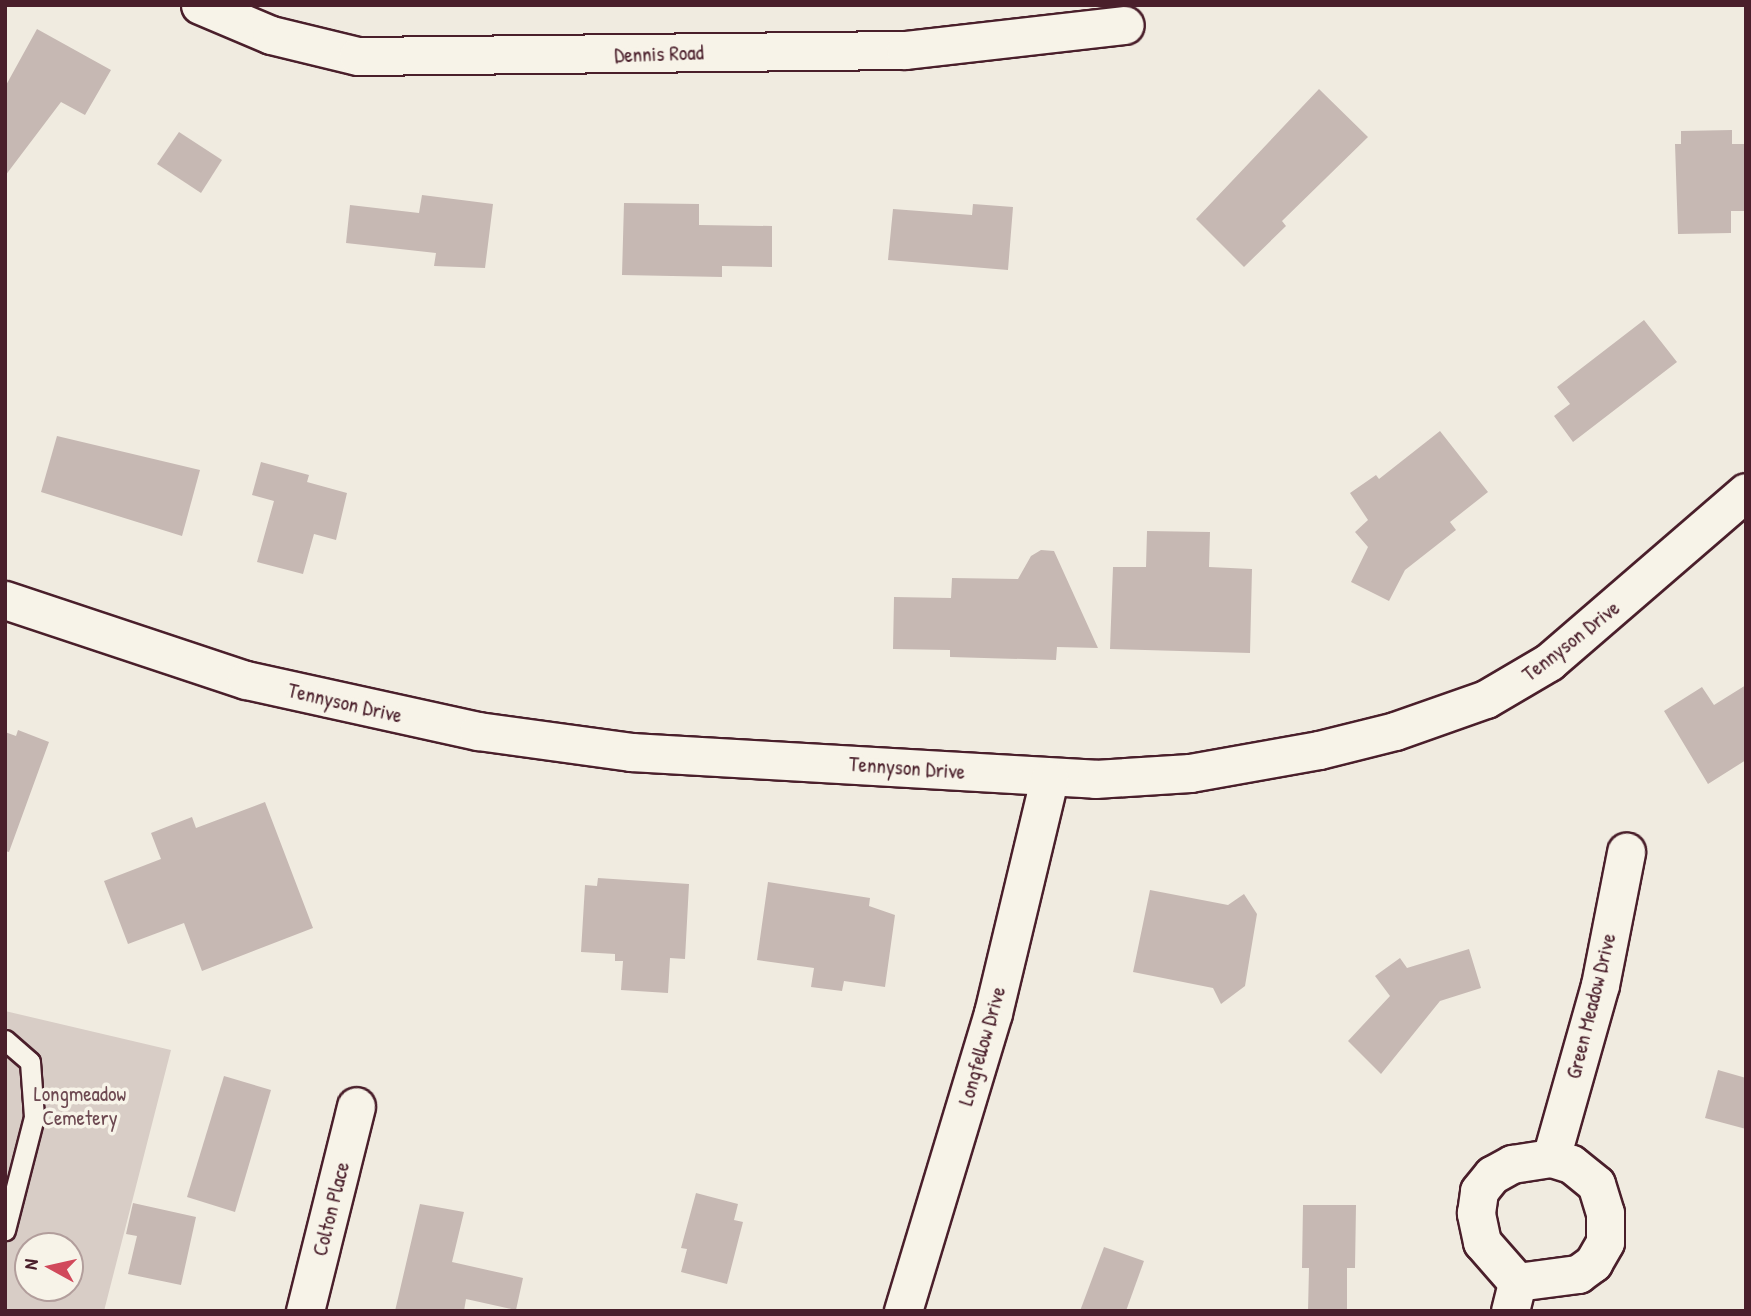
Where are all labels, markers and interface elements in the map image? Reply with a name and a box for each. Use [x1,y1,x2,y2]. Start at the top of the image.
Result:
street label: Dennis Road [614,40,704,68]
street label: Tennyson Drive [1517,595,1625,687]
street label: Tennyson Drive [285,678,405,728]
street label: Tennyson Drive [848,751,966,785]
street label: Green Meadow Drive [1561,931,1621,1081]
street label: Longfellow Drive [953,984,1011,1108]
park label: Longmeadow Cemetery [34,1081,126,1131]
street label: Colton Place [307,1159,355,1259]
north arrow [14,1232,84,1302]
text: N [17,1258,44,1271]

